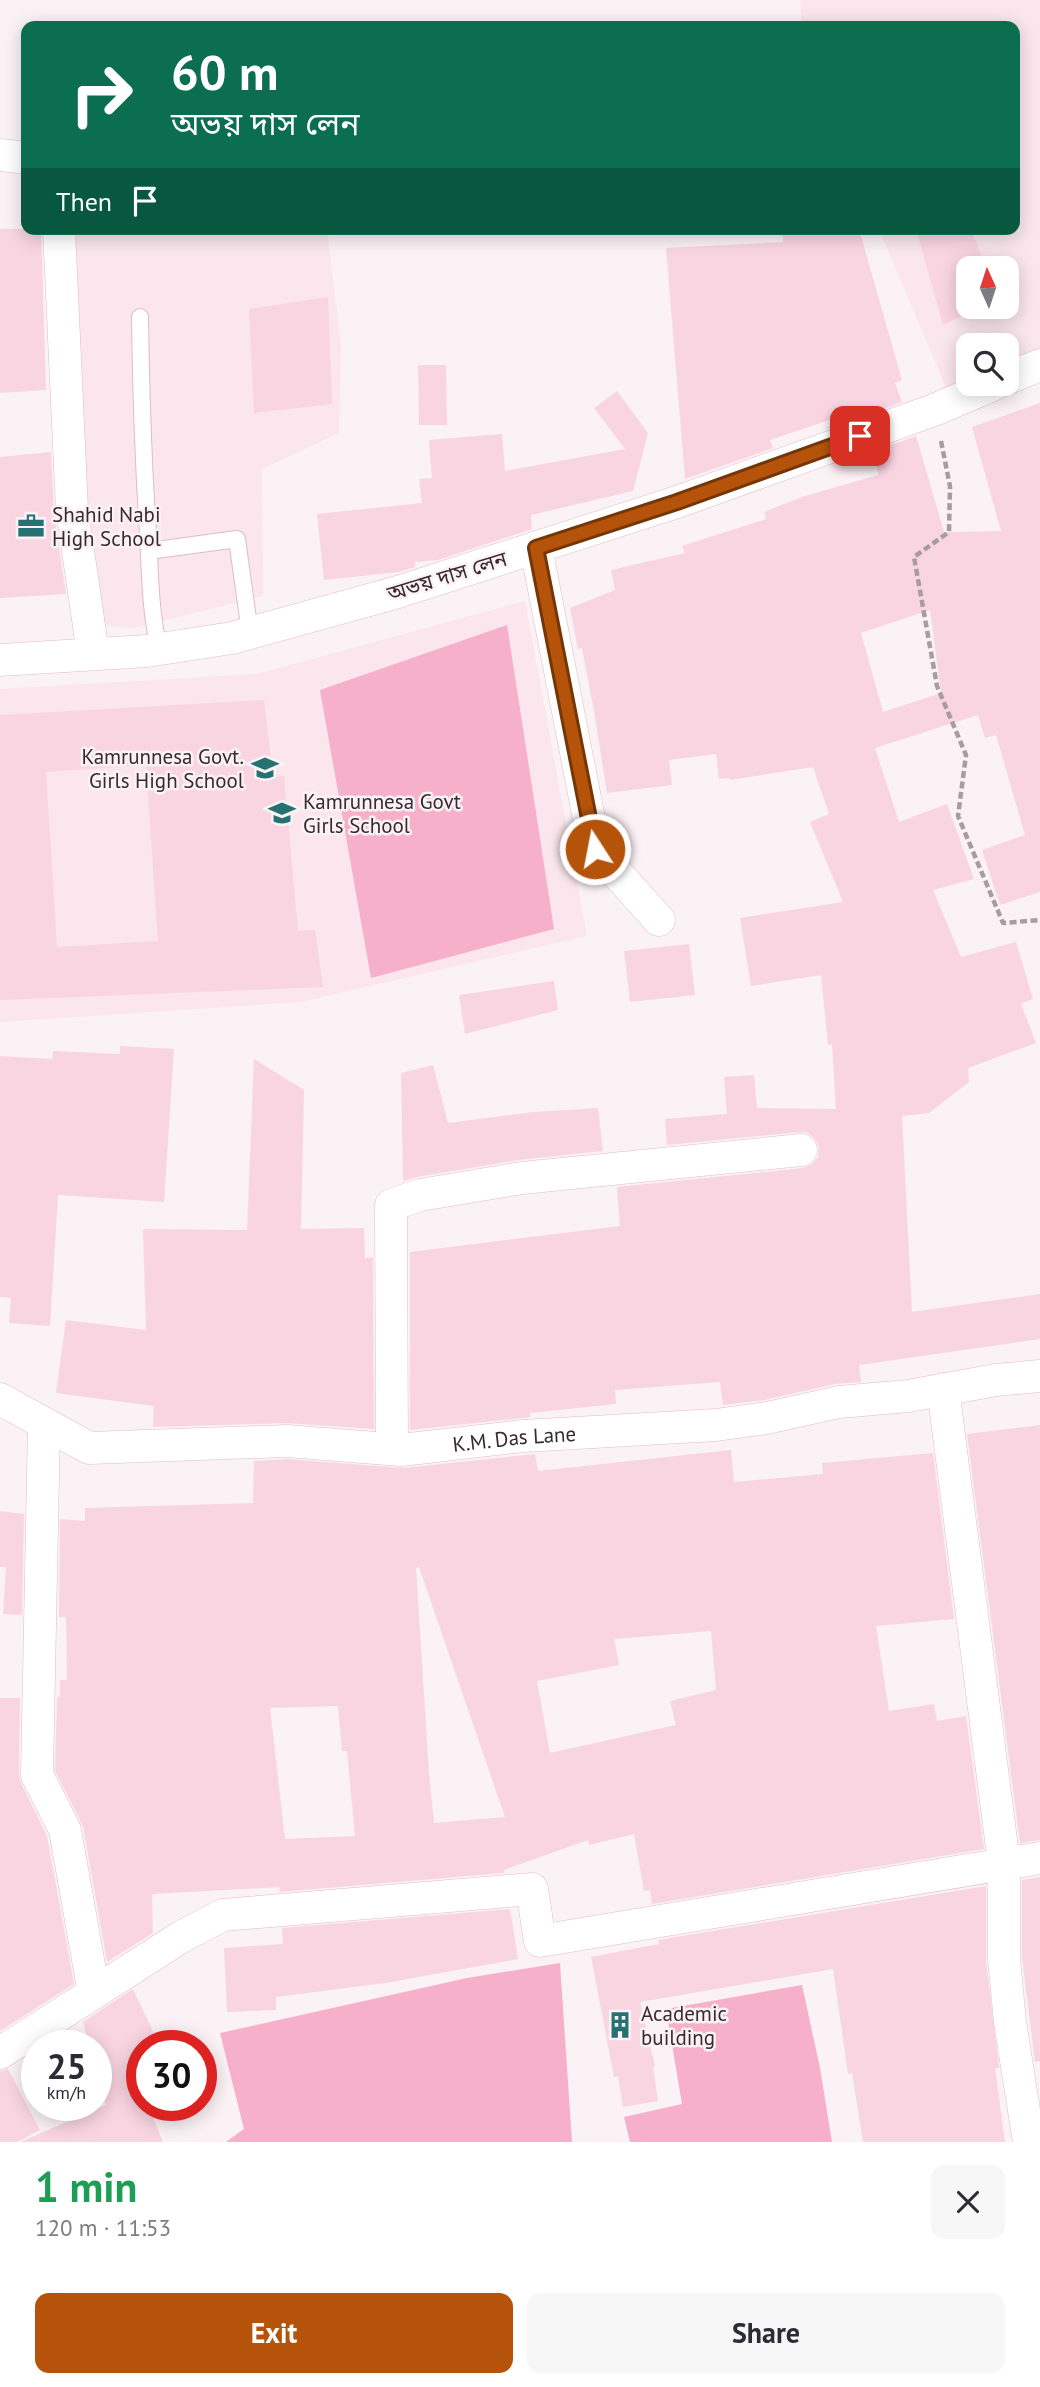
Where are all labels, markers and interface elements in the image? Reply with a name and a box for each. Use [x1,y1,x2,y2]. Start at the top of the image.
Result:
text: 60 m [171,40,278,104]
icon: right [56,49,147,140]
text: অভয় দাস লেন [171,102,359,144]
icon: arrive [126,182,164,220]
text: Then [56,185,112,218]
north arrow [956,256,1018,318]
map controls [956,256,1019,396]
button: search [956,333,1019,396]
pin [830,406,890,466]
icon: arrive [841,417,879,455]
place label: Shahid Nabi High School [52,501,161,552]
office icon: Shahid Nabi High School [16,511,46,541]
street label: অভয় দাস লেন [383,545,510,607]
place label: Kamrunnesa Govt. Girls High School [81,743,244,794]
school or university icon: Kamrunnesa Govt. Girls High School [250,753,280,783]
place label: Kamrunnesa Govt Girls School [303,788,461,839]
school or university icon: Kamrunnesa Govt Girls School [267,798,297,828]
position arrow [558,812,632,886]
street label: K.M. Das Lane [451,1419,577,1457]
place label: Academic building [641,2000,727,2051]
building icon: Academic building [605,2010,635,2040]
speed limit sign: 30 [126,2030,217,2121]
text: 25 [47,2043,86,2089]
text: km/h [47,2081,86,2104]
text: 1 min [35,2159,137,2214]
button: close [931,2165,1005,2239]
text: 120 m · 11:53 [35,2213,171,2242]
button: Exit [35,2293,513,2373]
button: Share [527,2293,1005,2373]

